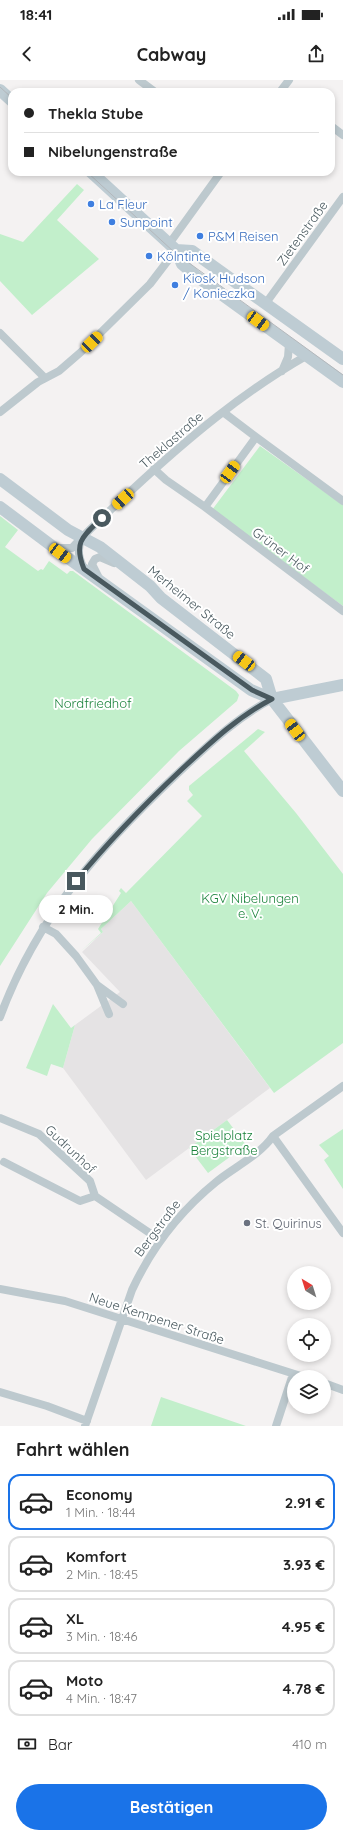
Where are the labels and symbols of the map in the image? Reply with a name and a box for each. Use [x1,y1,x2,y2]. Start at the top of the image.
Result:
place label: La Fleur [99,196,147,212]
street label: Zietenstraße [273,197,331,269]
marker: La Fleur [86,199,96,209]
place label: Sunpoint [120,214,173,230]
marker: Sunpoint [107,217,117,227]
place label: P&M Reisen [208,228,279,244]
marker: P&M Reisen [195,231,205,241]
place label: Kölntinte [157,248,211,264]
marker: Kölntinte [144,251,154,261]
place label: Kiosk Hudson / Konieczka [183,270,265,301]
marker: Kiosk Hudson / Konieczka [170,280,180,290]
car [245,309,271,333]
car [79,329,105,355]
street label: Theklastraße [136,408,206,472]
car [218,459,242,485]
car [110,487,136,511]
route start [93,509,111,527]
street label: Grüner Hof [250,524,313,577]
car [47,541,73,565]
street label: Merheimer Straße [145,562,239,642]
car [231,649,257,673]
park label: Nordfriedhof [54,695,132,711]
car [283,717,307,743]
route end [67,872,85,890]
park label: KGV Nibelungen e. V. [201,890,299,921]
callout: 2 Min. [39,895,113,923]
street label: Gudrunhof [42,1121,100,1177]
park label: Spielplatz Bergstraße [190,1127,258,1158]
street label: Bergstraße [130,1196,184,1260]
place label: St. Quirinus [255,1215,322,1231]
marker: St. Quirinus [242,1218,252,1228]
north arrow [287,1266,331,1310]
street label: Neue Kempener Straße [87,1289,227,1347]

